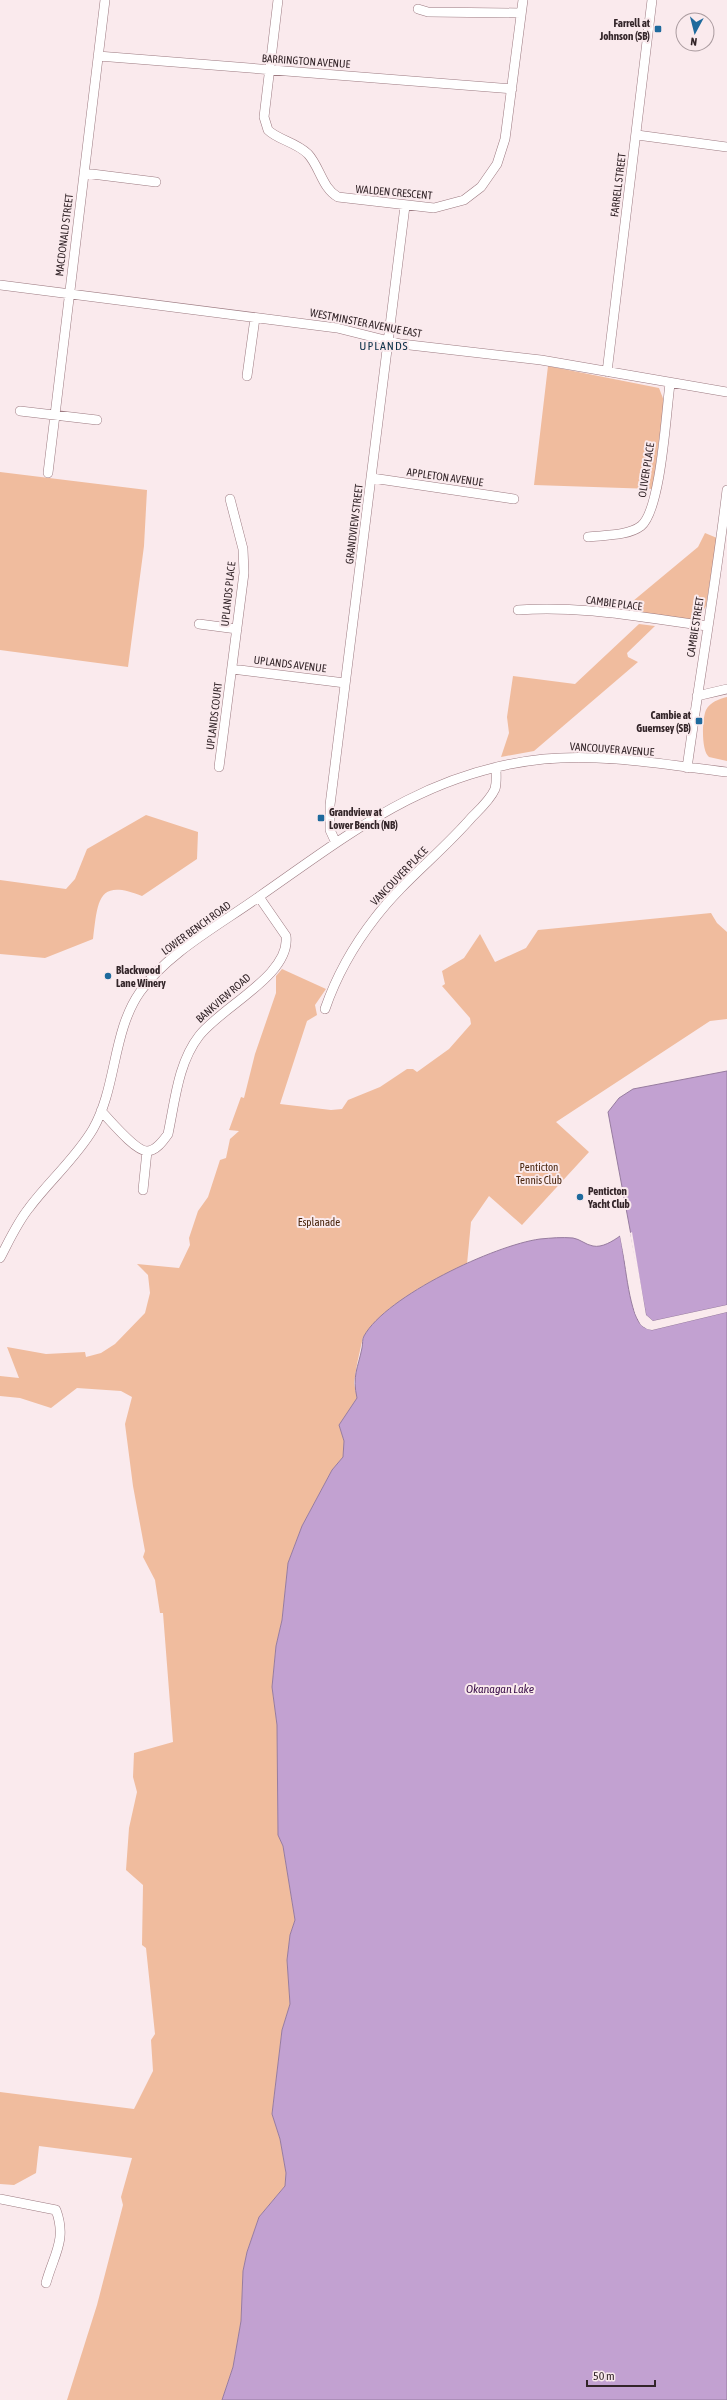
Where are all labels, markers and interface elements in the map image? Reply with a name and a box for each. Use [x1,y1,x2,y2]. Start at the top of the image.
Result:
north arrow [675,12,715,52]
place label: Farrell at Johnson (SB) [599,17,651,42]
marker: Farrell at Johnson (SB) [653,24,663,34]
text: N [690,36,698,48]
street label: BARRINGTON AVENUE [261,52,351,70]
street label: FARRELL STREET [608,152,628,218]
street label: WALDEN CRESCENT [355,183,433,201]
street label: MACDONALD STREET [53,193,75,277]
street label: WESTMINSTER AVENUE EAST [309,306,423,340]
district label: UPLANDS [359,339,409,353]
street label: OLIVER PLACE [636,441,656,498]
street label: APPLETON AVENUE [406,466,484,488]
street label: GRANDVIEW STREET [343,483,365,565]
street label: UPLANDS PLACE [219,561,237,627]
street label: CAMBIE PLACE [585,594,643,612]
street label: CAMBIE STREET [684,596,706,658]
street label: UPLANDS AVENUE [253,654,327,674]
street label: UPLANDS COURT [204,681,224,751]
place label: Cambie at Guernsey (SB) [636,709,692,734]
marker: Cambie at Guernsey (SB) [694,716,704,726]
street label: VANCOUVER AVENUE [569,740,655,758]
place label: Grandview at Lower Bench (NB) [329,806,398,831]
marker: Grandview at Lower Bench (NB) [316,813,326,823]
street label: VANCOUVER PLACE [368,844,430,908]
street label: LOWER BENCH ROAD [159,899,233,957]
place label: Blackwood Lane Winery [116,964,166,989]
marker: Blackwood Lane Winery [103,971,113,981]
street label: BANKVIEW ROAD [193,971,253,1025]
park label: Penticton Tennis Club [516,1161,562,1186]
place label: Penticton Yacht Club [587,1185,630,1210]
marker: Penticton Yacht Club [575,1192,585,1202]
park label: Esplanade [298,1216,340,1228]
water label: Okanagan Lake [466,1682,535,1696]
scale bar [587,2362,655,2388]
text: 50 m [593,2369,615,2383]

